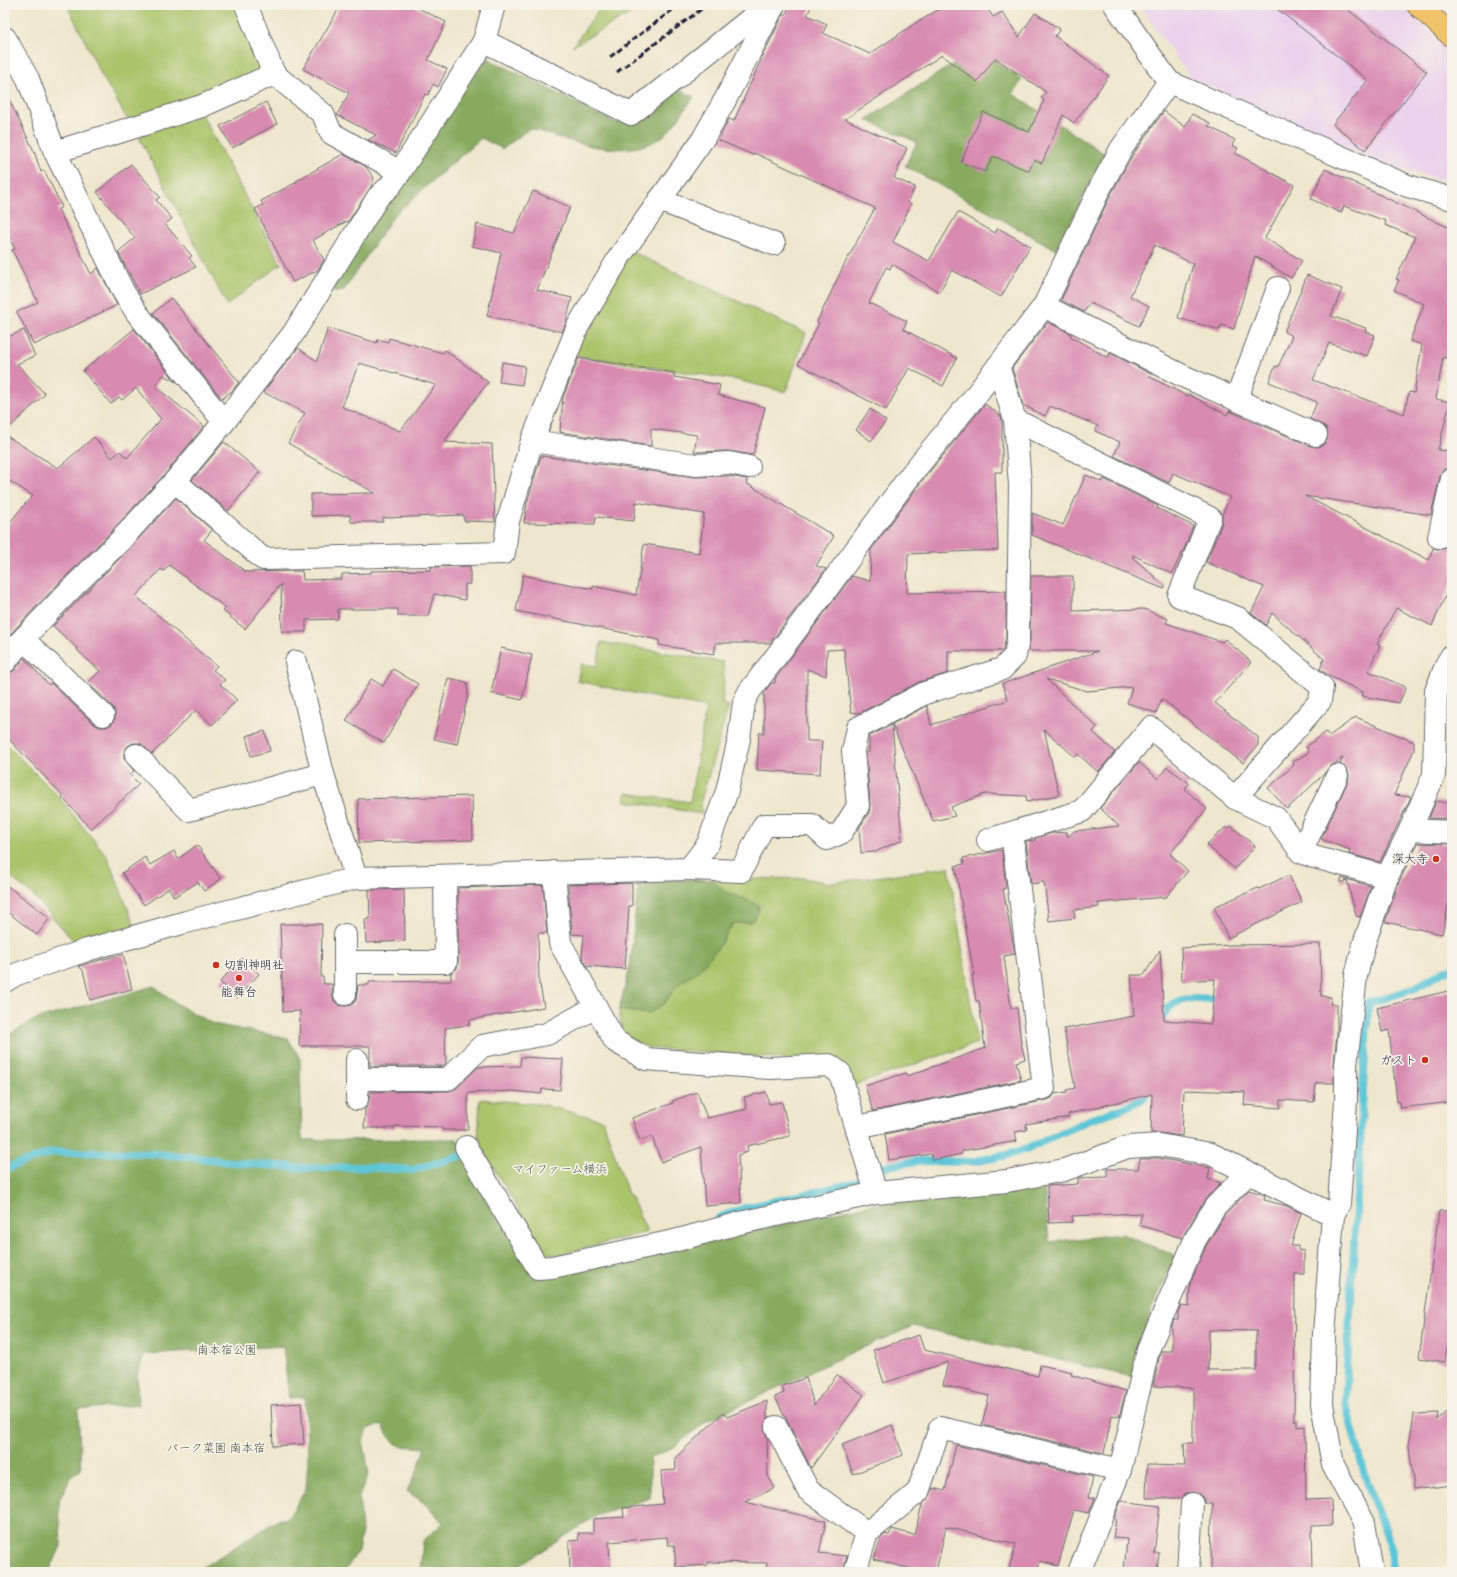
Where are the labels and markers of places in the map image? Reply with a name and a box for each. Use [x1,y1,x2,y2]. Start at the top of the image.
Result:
place label: 深大寺 [1392,851,1428,866]
marker: 深大寺 [1431,854,1441,864]
place label: 切割神明社 [224,957,284,972]
marker: 切割神明社 [211,960,221,970]
marker: 能舞台 [234,973,244,983]
place label: 能舞台 [221,984,257,999]
place label: ガスト [1380,1052,1417,1067]
marker: ガスト [1420,1055,1430,1065]

